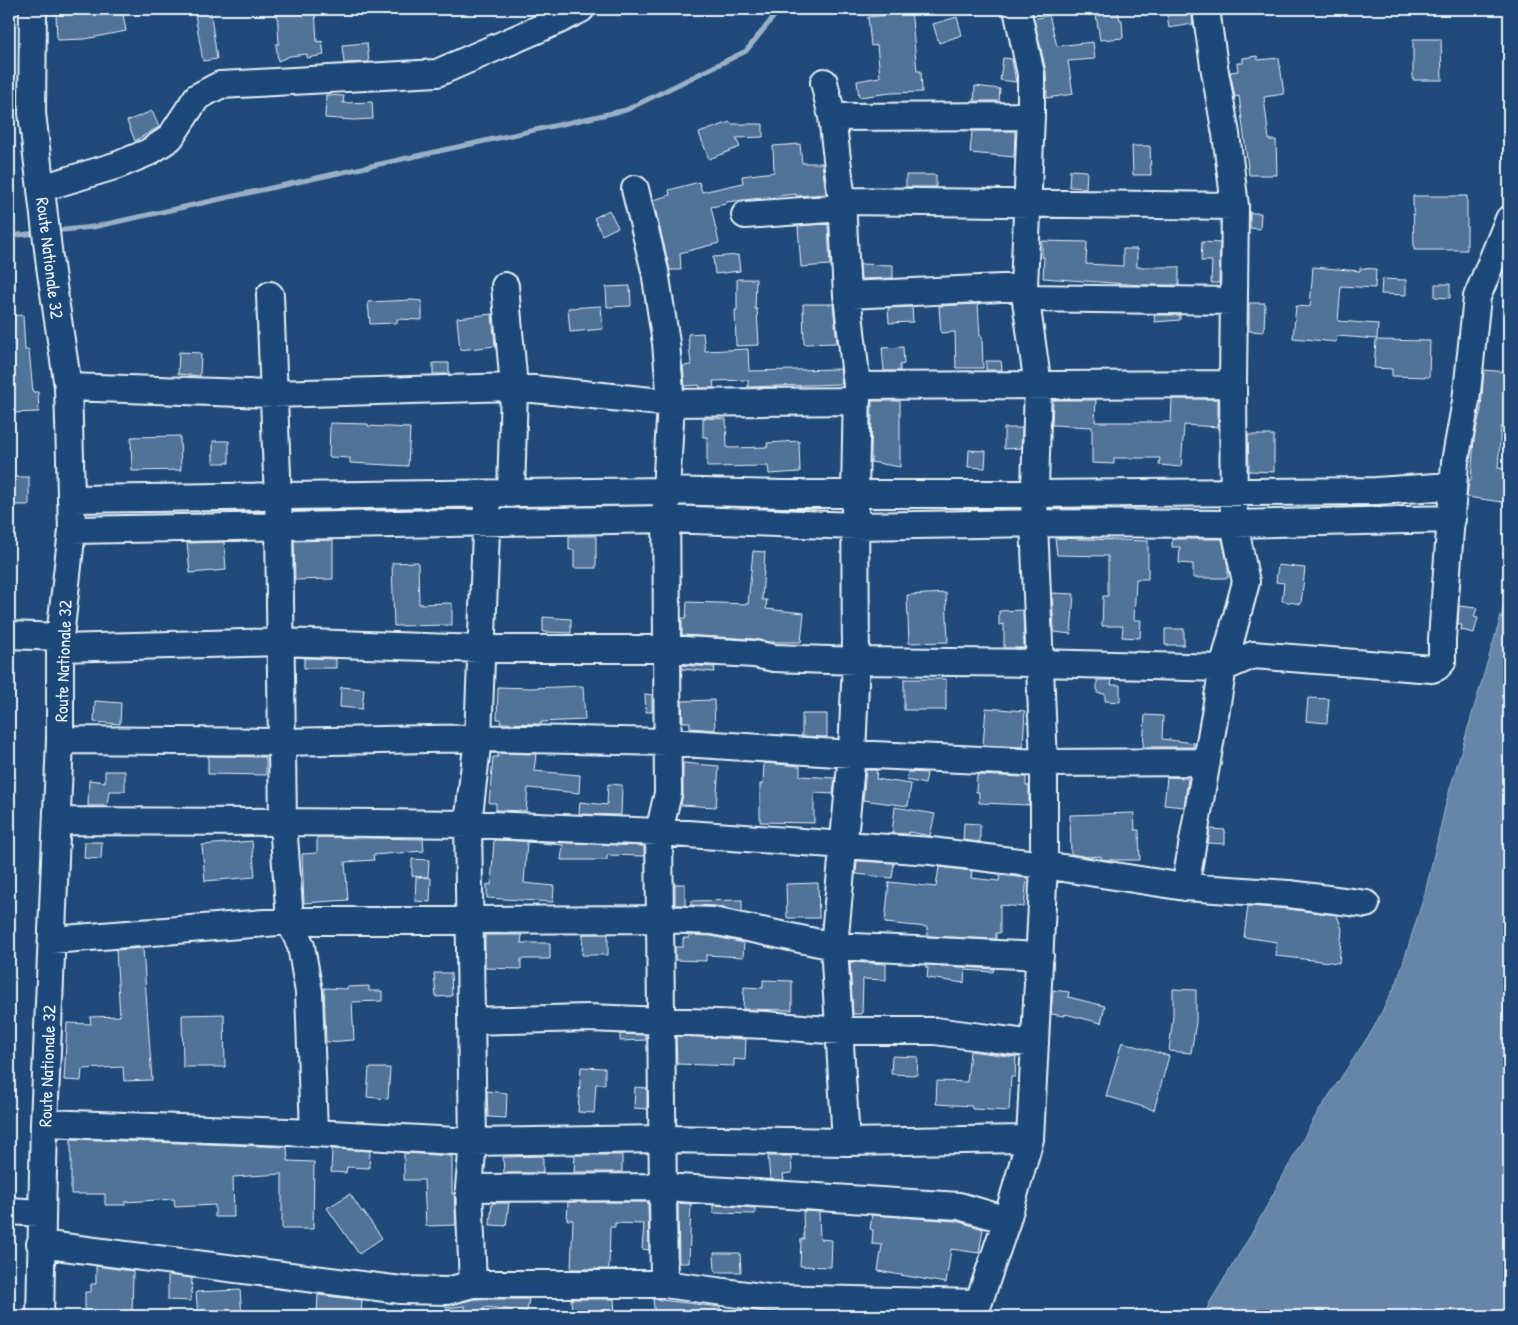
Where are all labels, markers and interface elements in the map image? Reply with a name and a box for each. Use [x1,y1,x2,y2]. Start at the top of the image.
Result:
street label: Route Nationale 32 [30,196,70,321]
street label: Route Nationale 32 [48,599,78,722]
street label: Route Nationale 32 [32,1004,62,1127]

